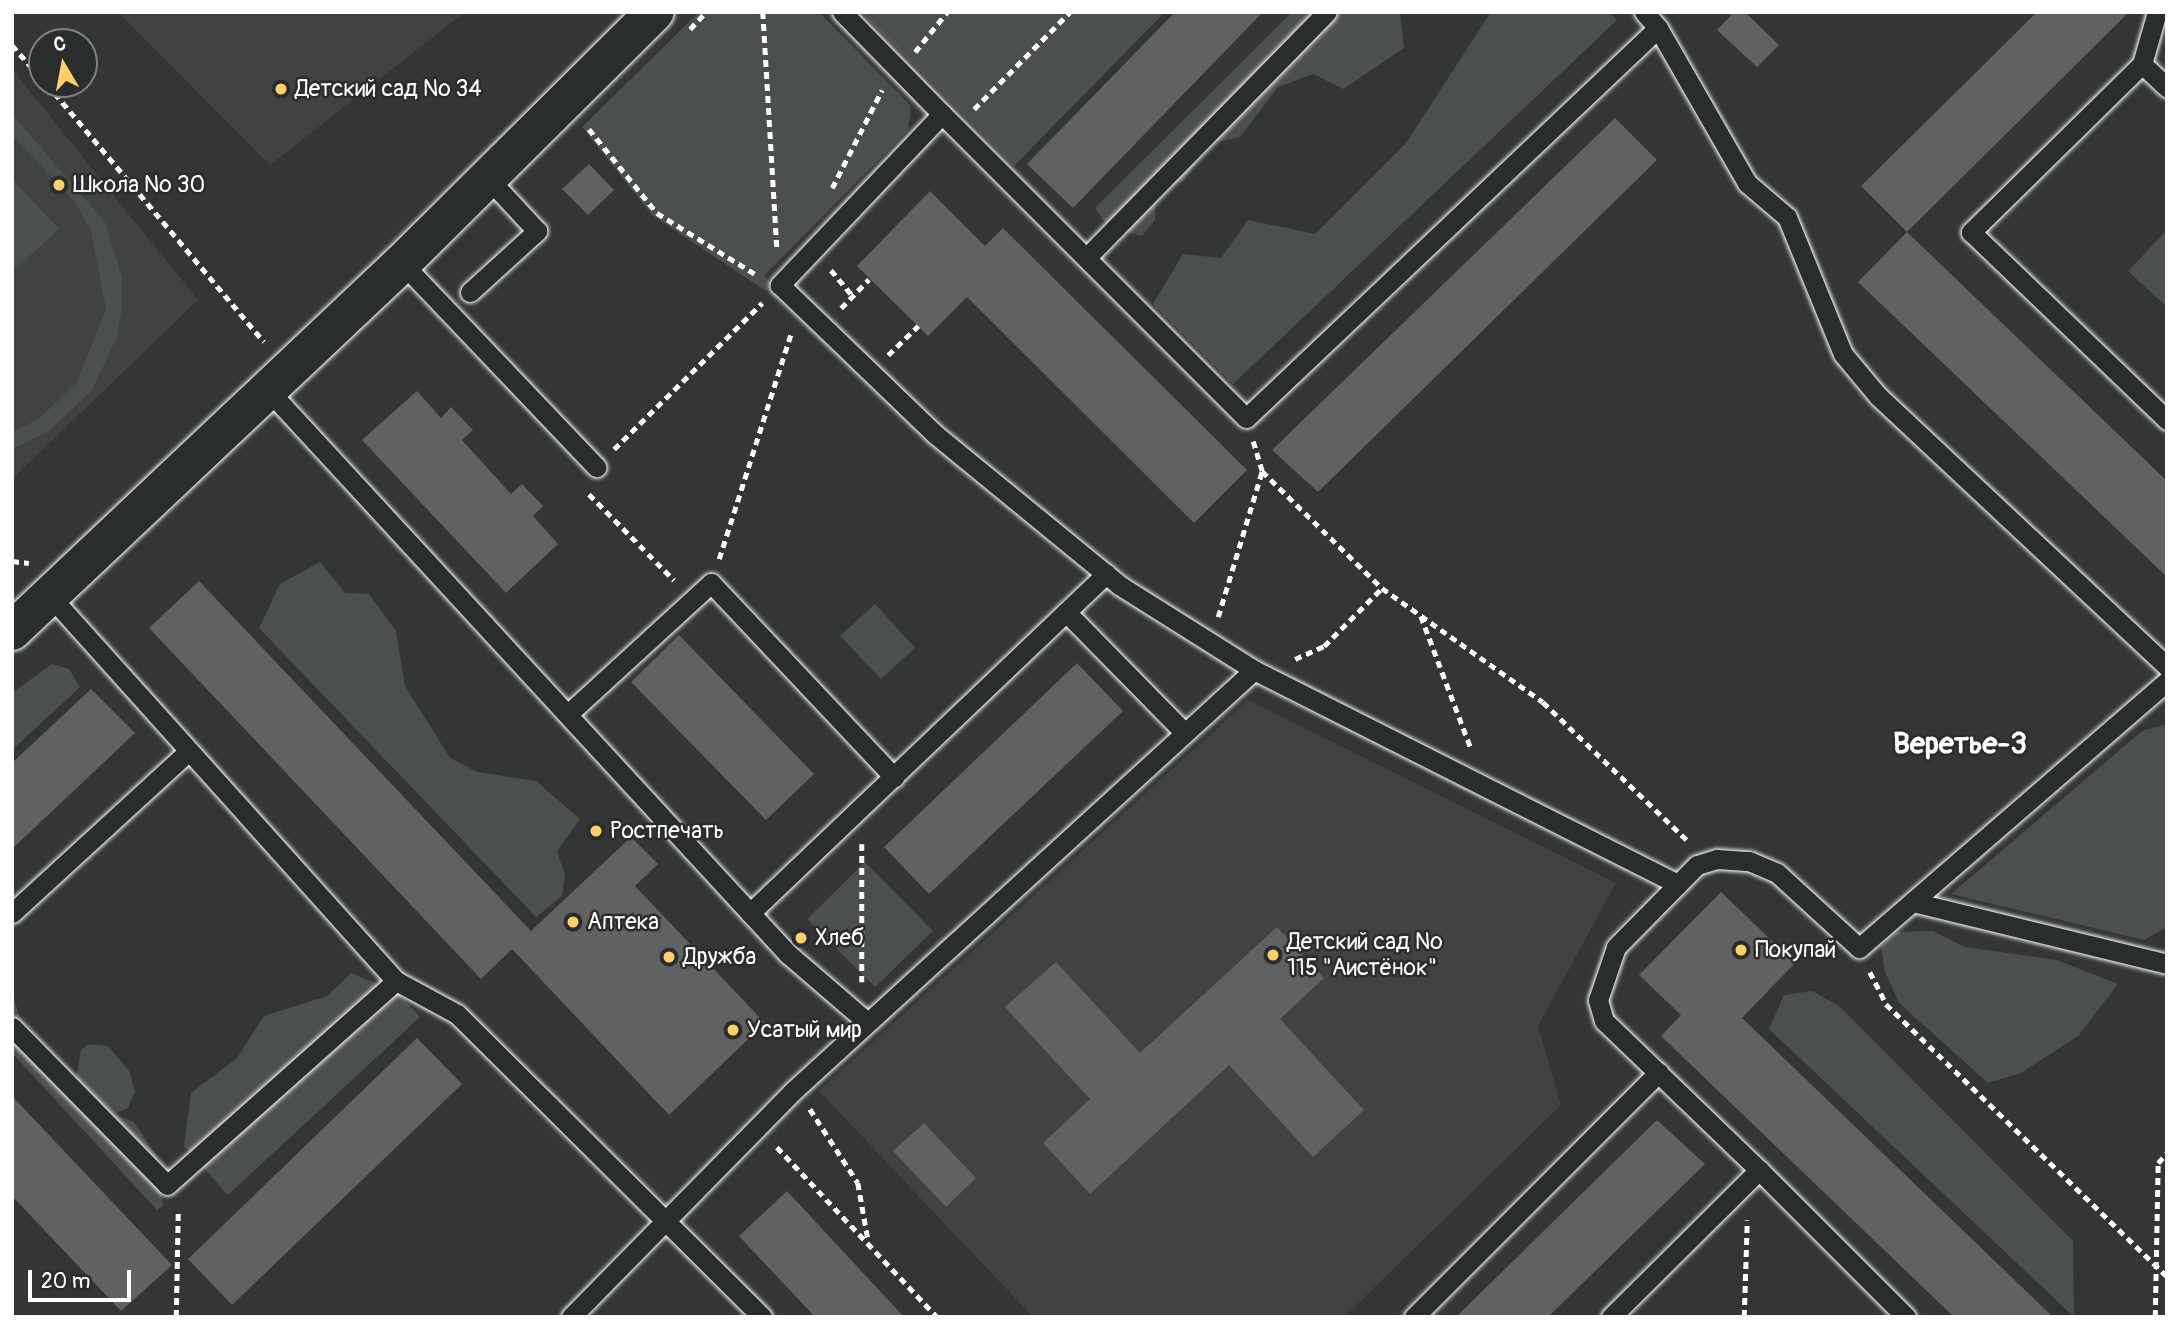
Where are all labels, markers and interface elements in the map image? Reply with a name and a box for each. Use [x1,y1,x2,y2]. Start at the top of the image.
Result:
north arrow [28,28,98,98]
text: С [52,31,68,57]
place label: Детский сад № 34 [295,75,482,103]
marker: Детский сад № 34 [273,81,289,97]
place label: Школа № 30 [73,171,205,199]
marker: Школа № 30 [51,177,67,193]
district label: Веретье-3 [1893,726,2027,762]
place label: Ростпечать [610,817,724,845]
marker: Ростпечать [588,823,604,839]
place label: Аптека [587,908,659,936]
marker: Аптека [565,914,581,930]
place label: Хлеб [815,924,864,952]
place label: Детский сад № 115 "Аистёнок" [1287,928,1443,982]
marker: Хлеб [793,930,809,946]
place label: Покупай [1755,936,1836,964]
marker: Покупай [1733,942,1749,958]
place label: Дружба [683,943,756,971]
marker: Детский сад № 115 "Аистёнок" [1265,947,1281,963]
marker: Дружба [661,949,677,965]
place label: Усатый мир [747,1016,862,1044]
marker: Усатый мир [725,1022,741,1038]
scale bar [32,1256,135,1300]
text: 20 m [41,1268,90,1295]

